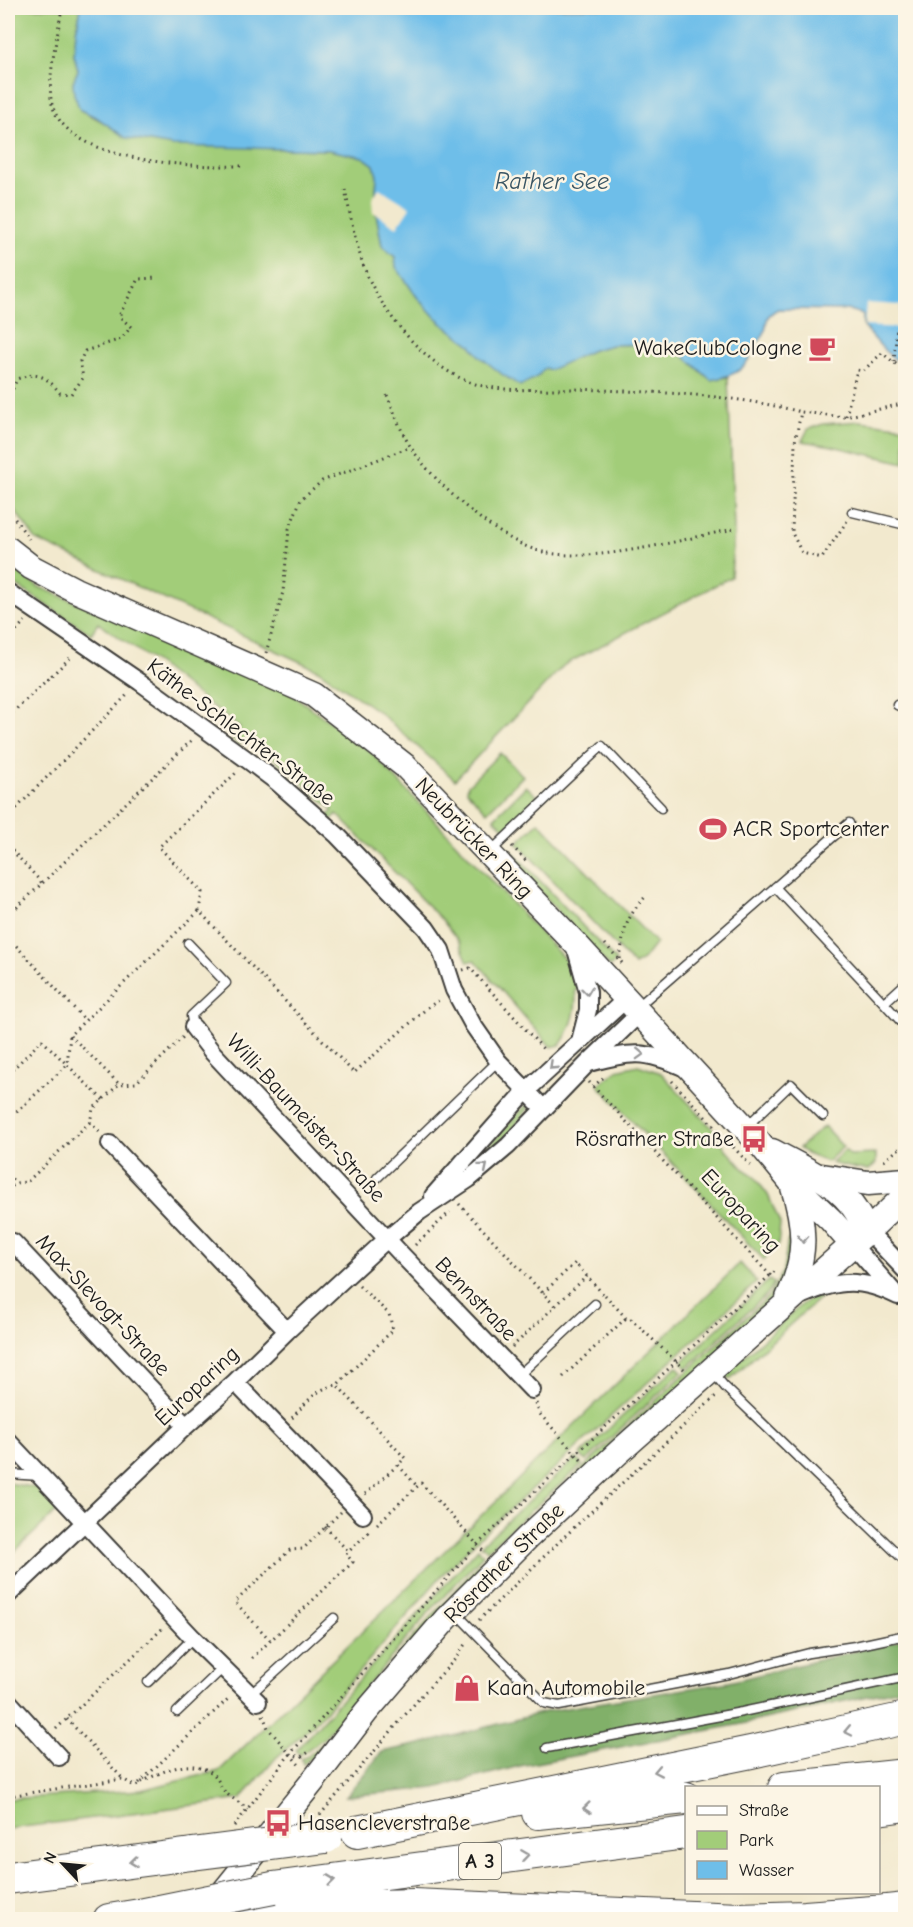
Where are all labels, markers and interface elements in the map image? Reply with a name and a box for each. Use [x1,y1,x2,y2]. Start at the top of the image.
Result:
water label: Rather See [495,167,609,195]
cafe icon: WakeClubCologne [807,333,837,363]
place label: WakeClubCologne [634,335,802,361]
street label: Käthe-Schlechter-Straße [142,653,340,811]
street label: Neubrücker Ring [410,772,538,904]
sports icon: ACR Sportcenter [698,814,728,844]
place label: ACR Sportcenter [733,816,889,842]
one-way arrow [580,987,592,996]
street label: Willi-Baumeister-Straße [221,1028,391,1208]
one-way arrow [636,1048,645,1061]
one-way arrow [549,1059,559,1070]
bus stop icon: Rösrather Straße [739,1124,769,1154]
place label: Rösrather Straße [575,1126,734,1152]
one-way arrow [477,1163,488,1174]
street label: Europaring [696,1164,786,1258]
street label: Max-Slevogt-Straße [30,1229,176,1381]
one-way arrow [796,1234,809,1243]
street label: Bennstraße [430,1252,522,1346]
street label: Europaring [150,1341,244,1431]
street label: Rösrather Straße [439,1498,569,1628]
shop icon: Kaan Automobile [452,1673,482,1703]
place label: Kaan Automobile [487,1675,645,1701]
one-way arrow [844,1723,854,1736]
one-way arrow [653,1764,663,1777]
legend [685,1786,880,1894]
text: Straße [739,1800,789,1821]
one-way arrow [582,1801,591,1814]
bus stop icon: Hasencleverstraße [263,1808,293,1838]
place label: Hasencleverstraße [298,1810,470,1836]
text: Park [739,1830,774,1851]
north arrow [33,1834,93,1894]
road number: A 3 [459,1843,501,1879]
text: N [40,1849,61,1866]
one-way arrow [520,1850,529,1862]
one-way arrow [130,1855,139,1867]
text: Wasser [739,1860,795,1881]
one-way arrow [327,1875,336,1887]

